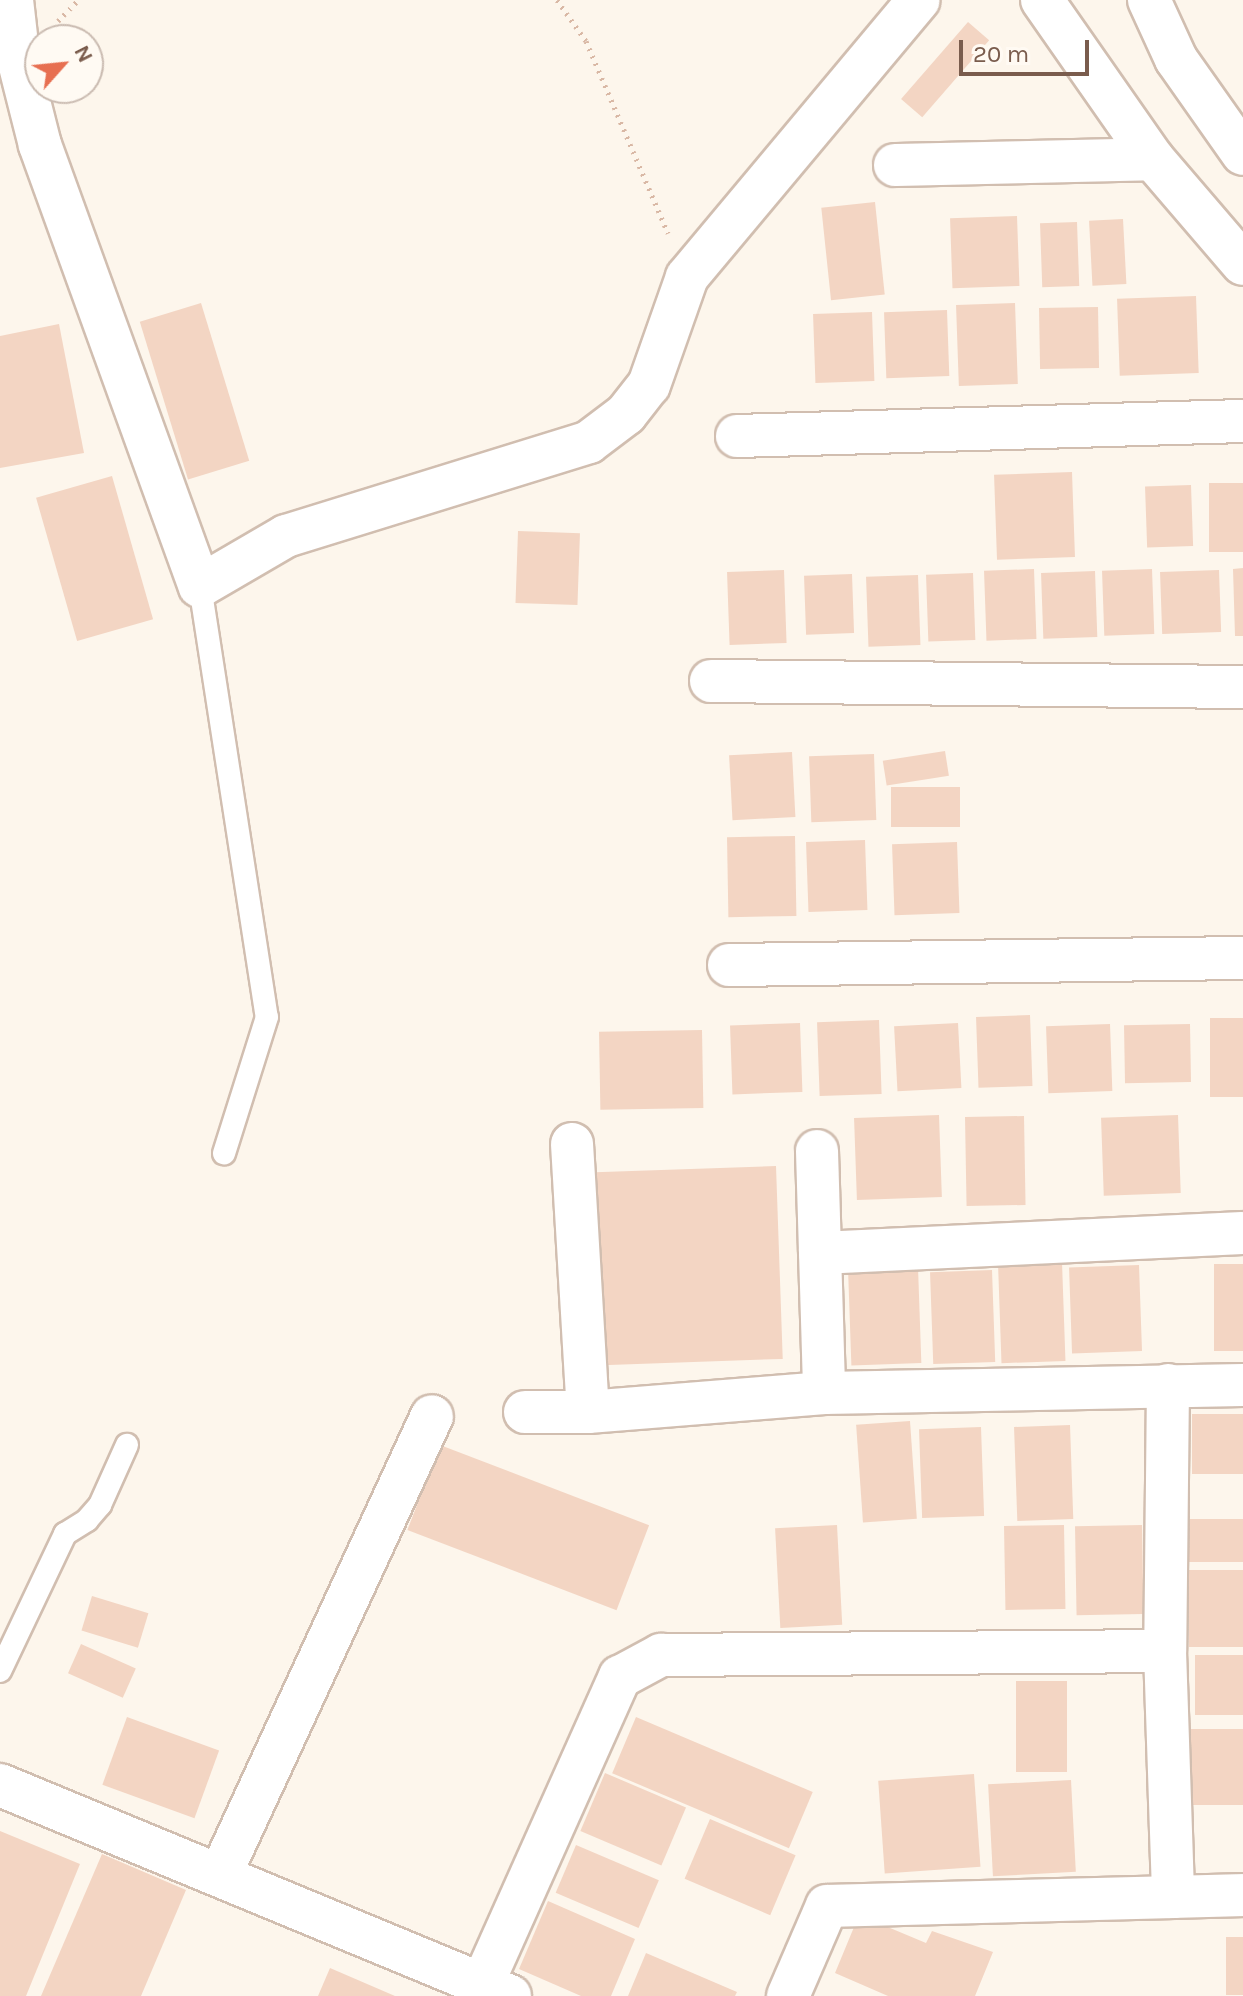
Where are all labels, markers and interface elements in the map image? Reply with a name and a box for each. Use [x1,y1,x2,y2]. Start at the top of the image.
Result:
north arrow [24,24,104,104]
scale bar [963,24,1093,74]
text: 20 m [973,40,1029,68]
text: N [68,41,99,67]

